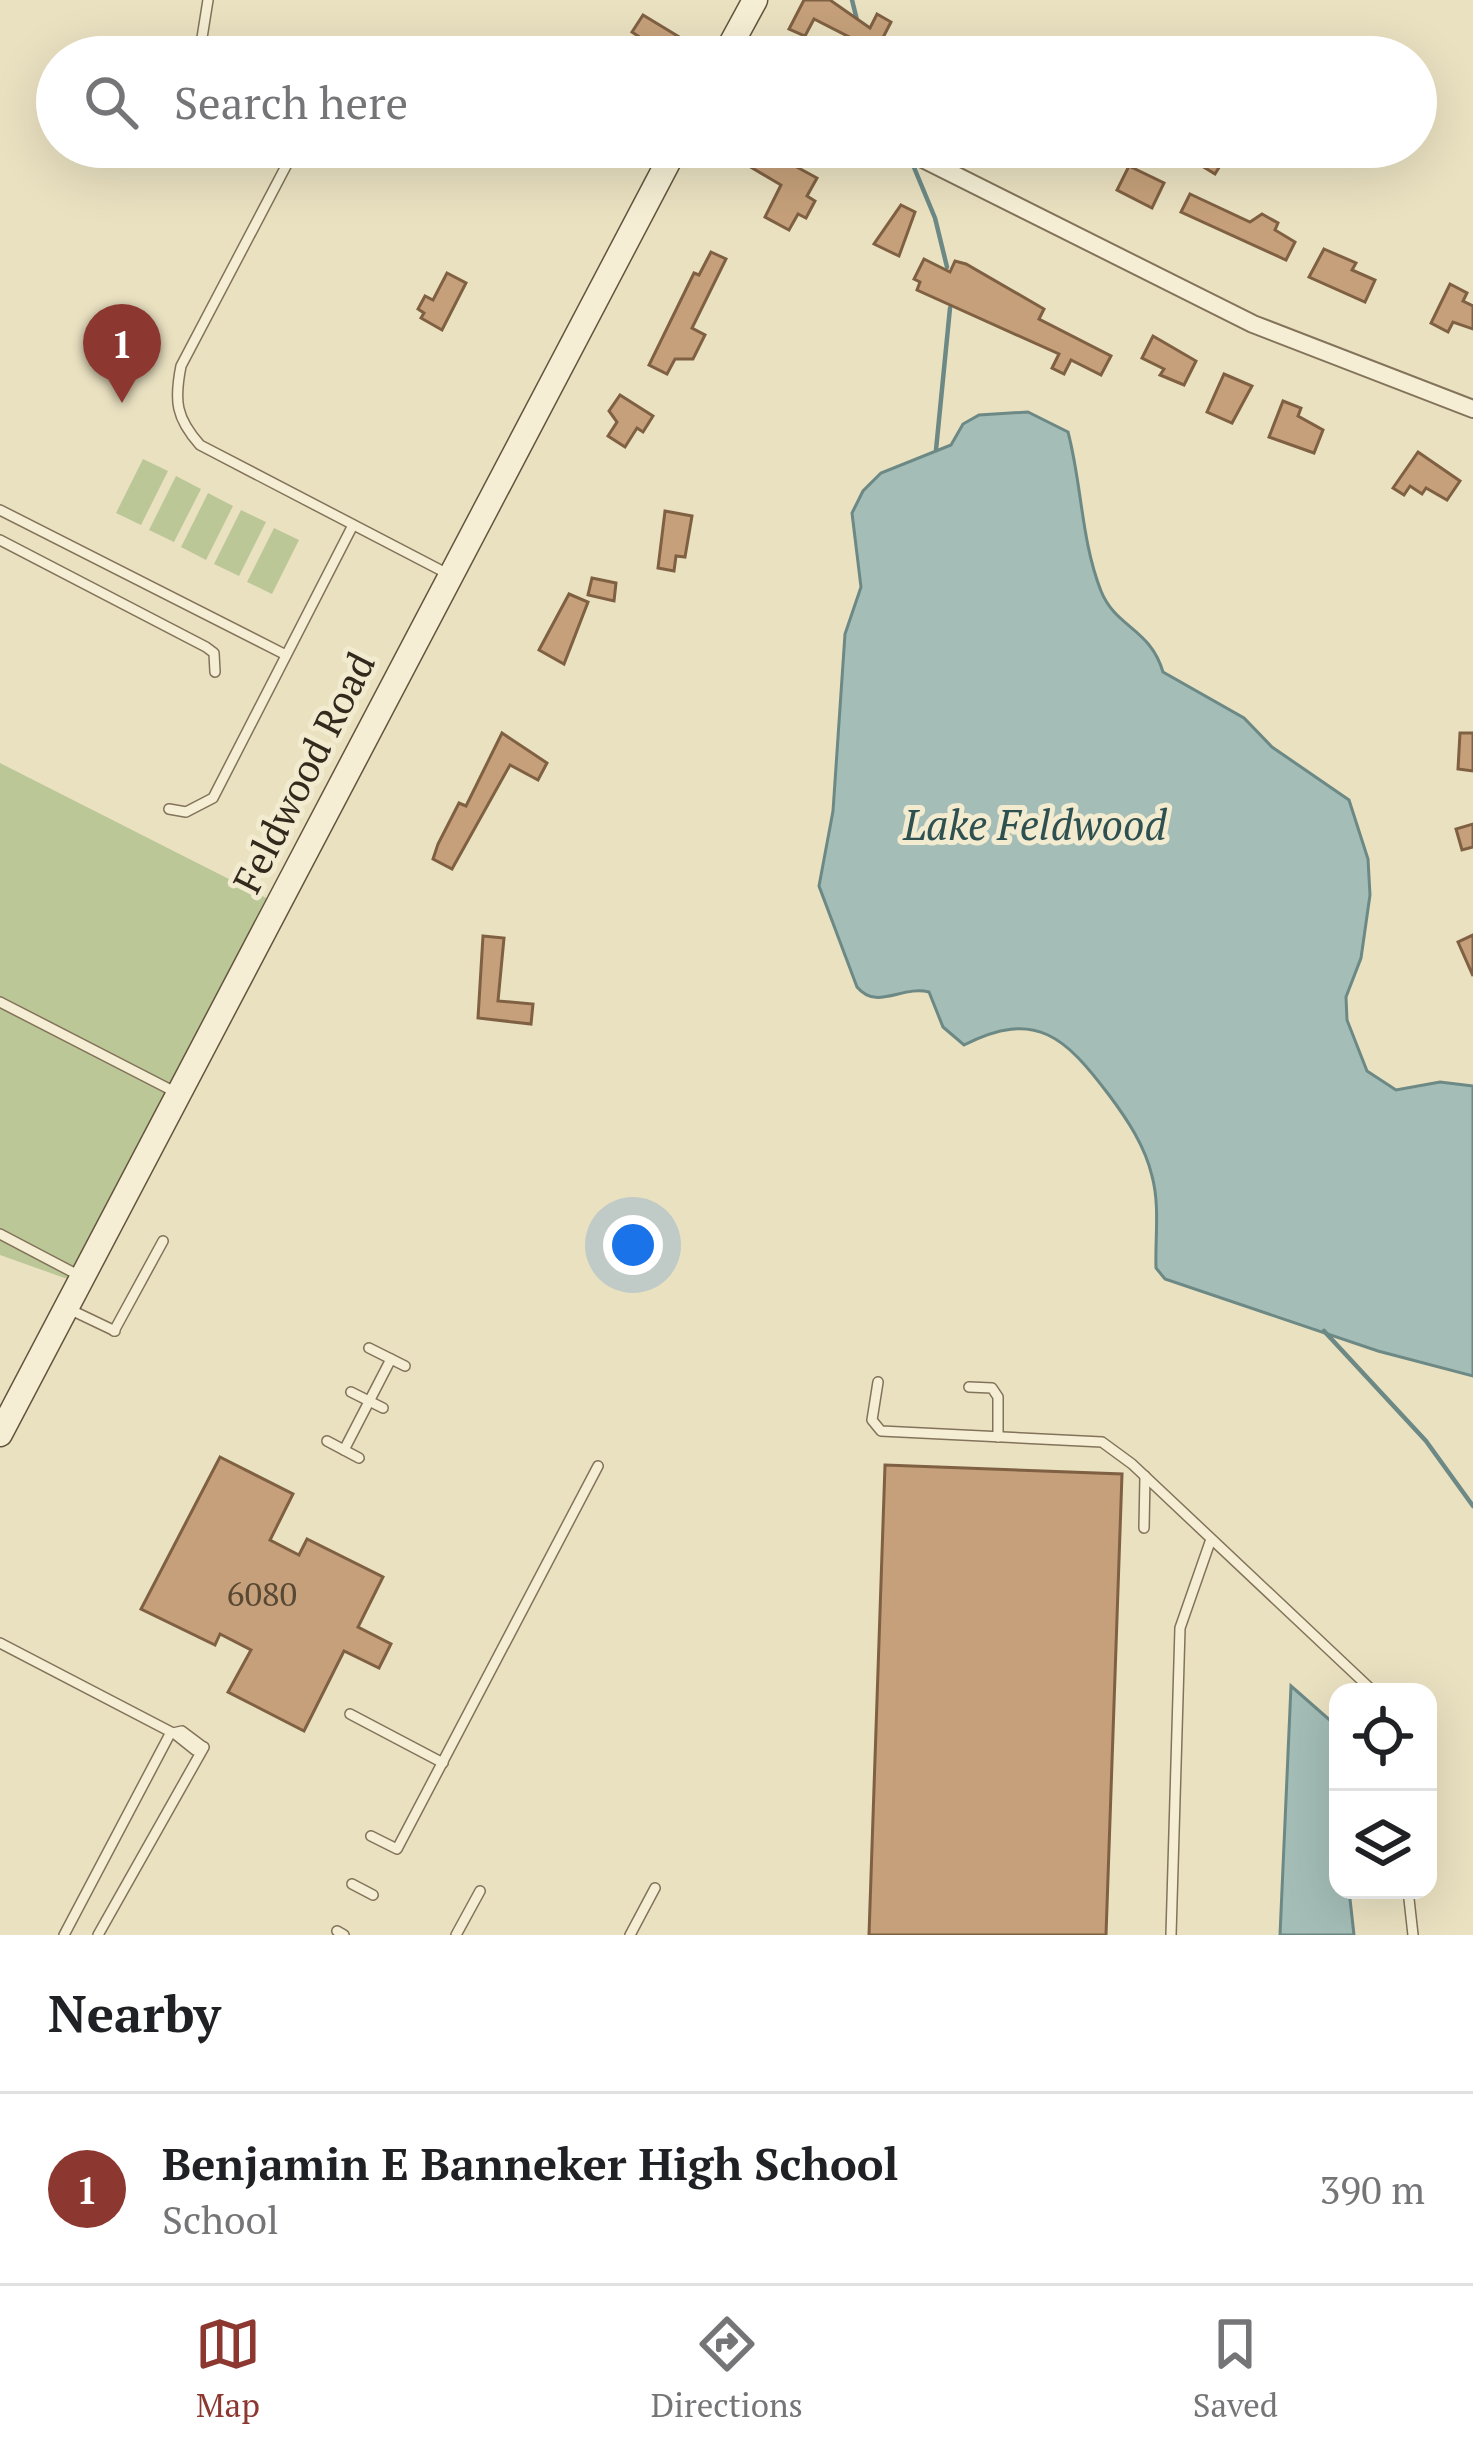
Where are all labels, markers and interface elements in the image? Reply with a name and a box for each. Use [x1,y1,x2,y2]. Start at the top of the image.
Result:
search box [36,36,1437,168]
icon: search [78,69,144,135]
text: Search here [174,72,408,132]
pin: 1 [83,304,161,403]
street label: Feldwood Road [220,643,386,901]
water label: Lake Feldwood [902,796,1167,852]
your location [603,1215,663,1275]
house number: 6080 [227,1572,297,1615]
map controls [1329,1683,1437,1899]
button: locate [1329,1683,1437,1791]
button: layers [1329,1791,1437,1899]
text: Nearby [48,1979,221,2047]
text: Benjamin E Banneker High School [162,2133,898,2193]
text: 1 [76,2163,98,2215]
text: 390 m [1320,2163,1425,2215]
text: School [162,2193,279,2245]
tab: Map [195,2311,261,2426]
tab: Directions [651,2311,803,2426]
tab: Saved [1193,2311,1278,2426]

